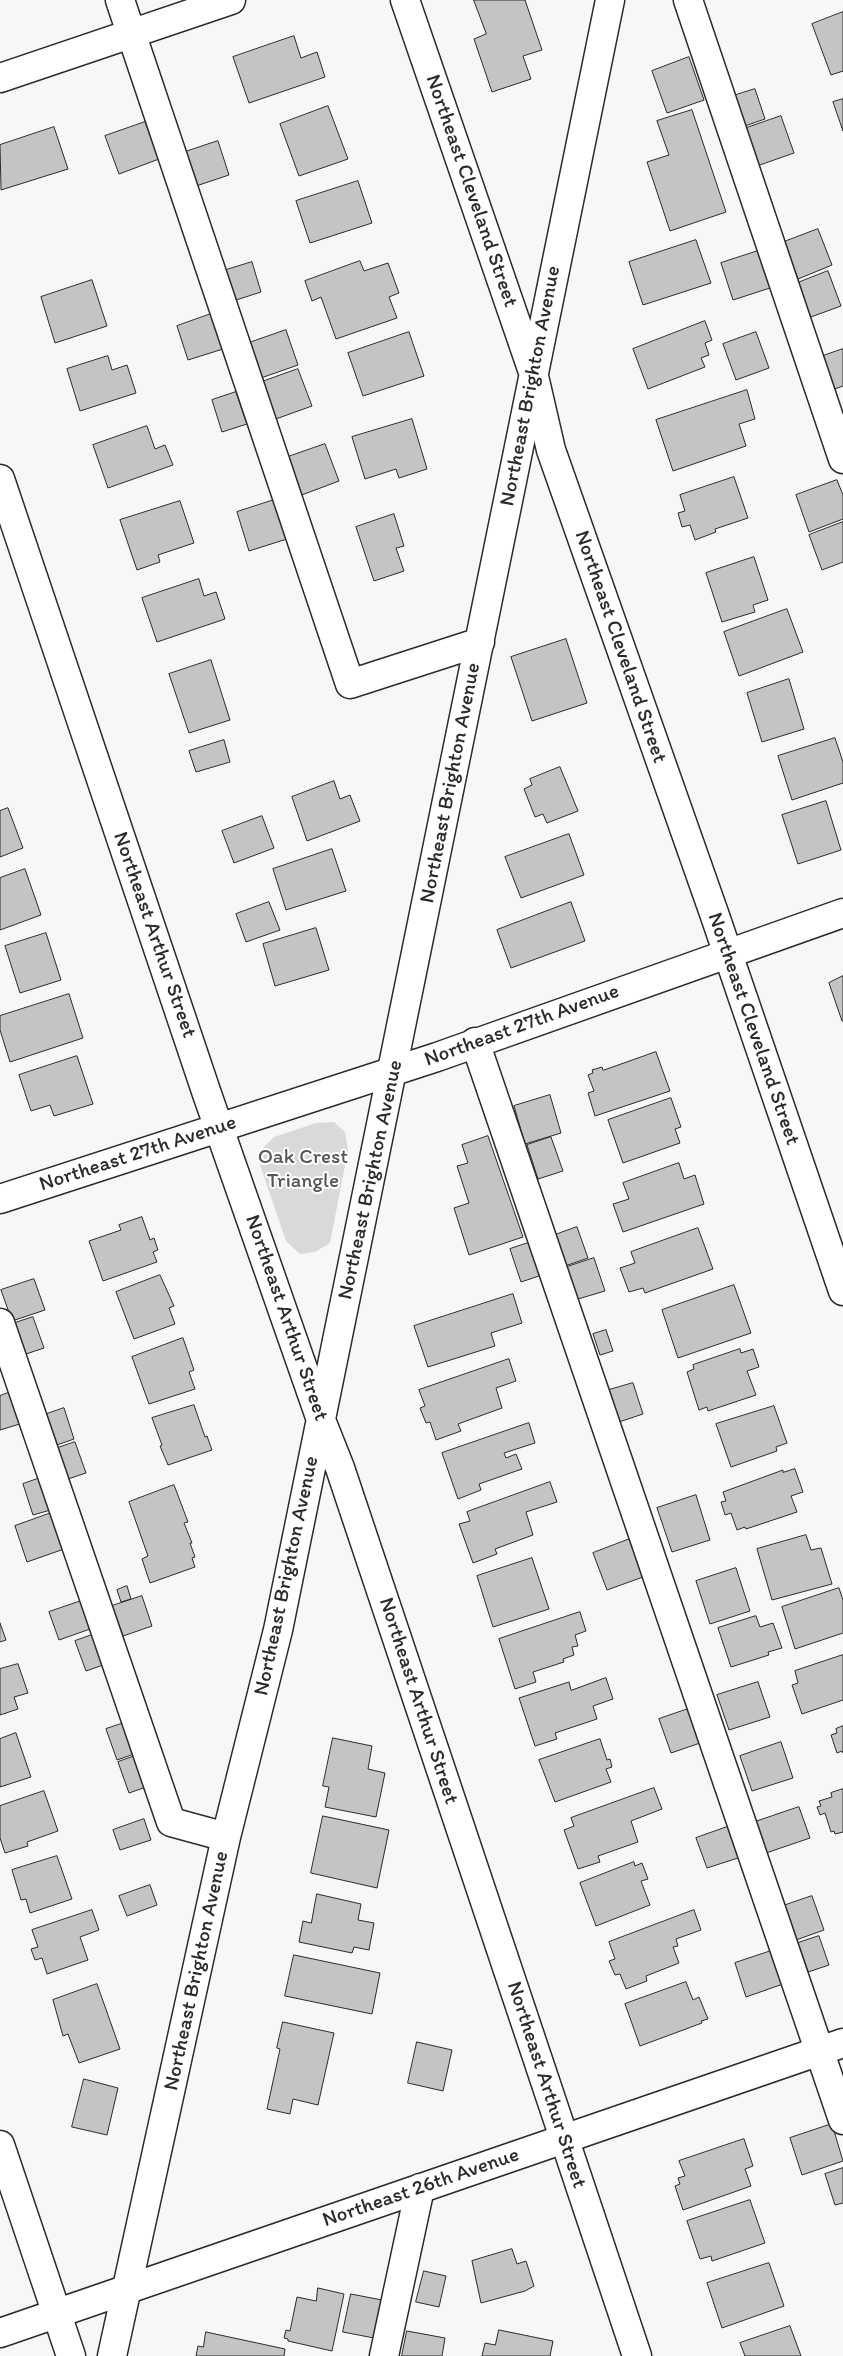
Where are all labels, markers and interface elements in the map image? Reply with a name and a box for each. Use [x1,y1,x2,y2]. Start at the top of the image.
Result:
street label: Northeast Cleveland Street [419,71,523,311]
street label: Northeast Brighton Avenue [495,264,567,508]
street label: Northeast Cleveland Street [568,527,672,767]
street label: Northeast Brighton Avenue [415,661,487,905]
street label: Northeast Arthur Street [107,829,201,1041]
street label: Northeast Cleveland Street [701,909,805,1149]
street label: Northeast 27th Avenue [421,979,623,1073]
street label: Northeast Brighton Avenue [333,1058,409,1302]
street label: Northeast 27th Avenue [36,1110,240,1198]
park label: Oak Crest Triangle [258,1145,348,1195]
street label: Northeast Arthur Street [239,1212,333,1424]
street label: Northeast Brighton Avenue [249,1454,325,1698]
street label: Northeast Arthur Street [373,1594,463,1808]
street label: Northeast Brighton Avenue [159,1849,235,2093]
street label: Northeast Arthur Street [501,1978,591,2192]
street label: Northeast 26th Avenue [319,2143,523,2233]

